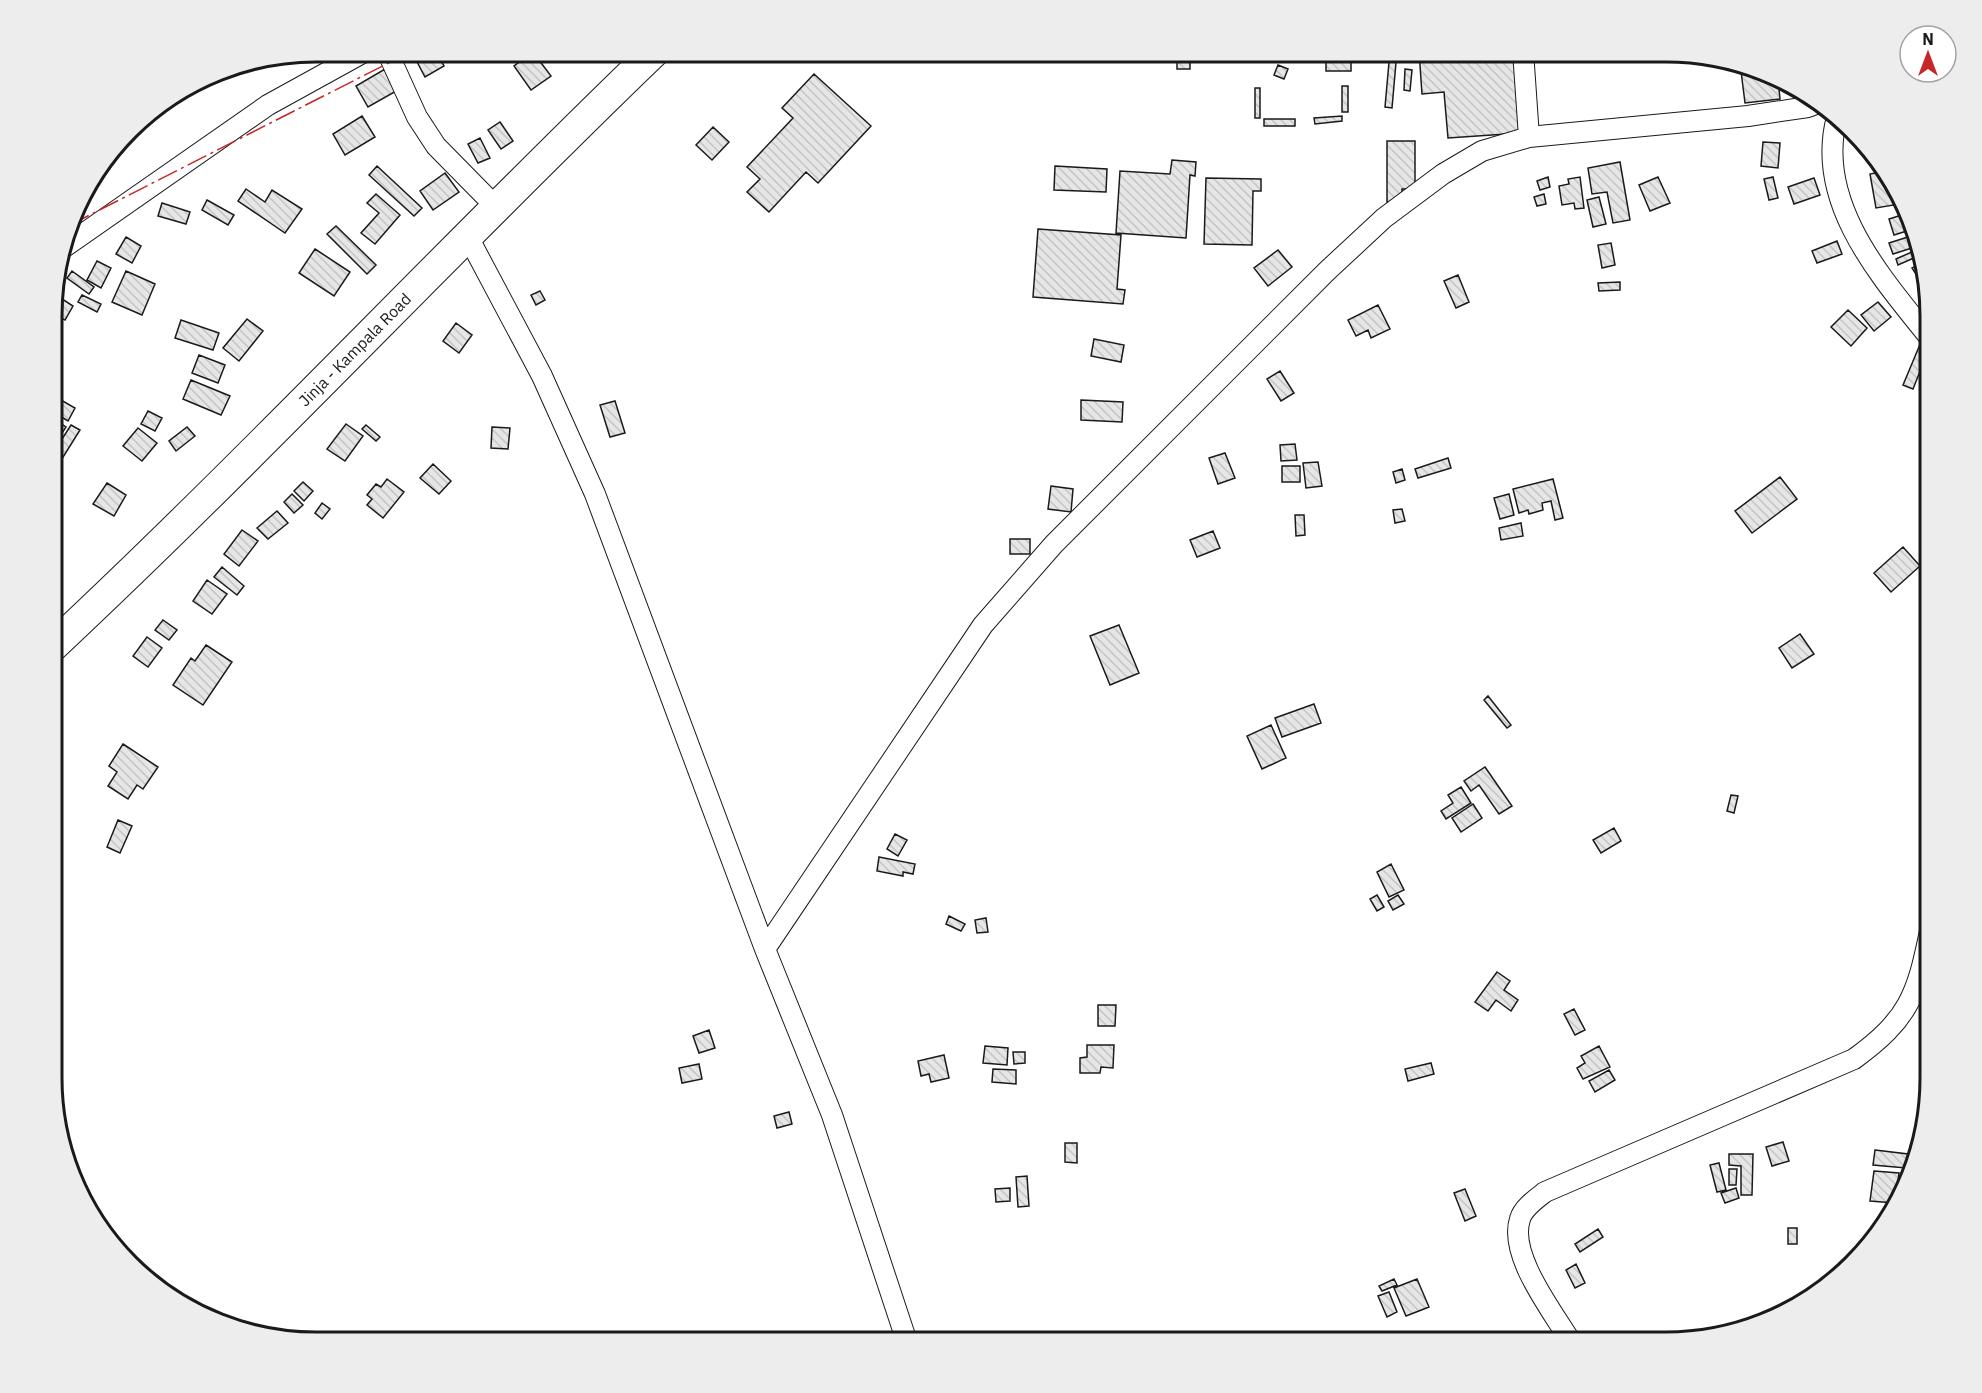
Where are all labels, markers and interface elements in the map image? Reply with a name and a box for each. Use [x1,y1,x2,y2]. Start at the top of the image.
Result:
north arrow [1898,24,1958,84]
text: N [1922,29,1934,49]
street label: Jinja - Kampala Road [294,289,415,410]

